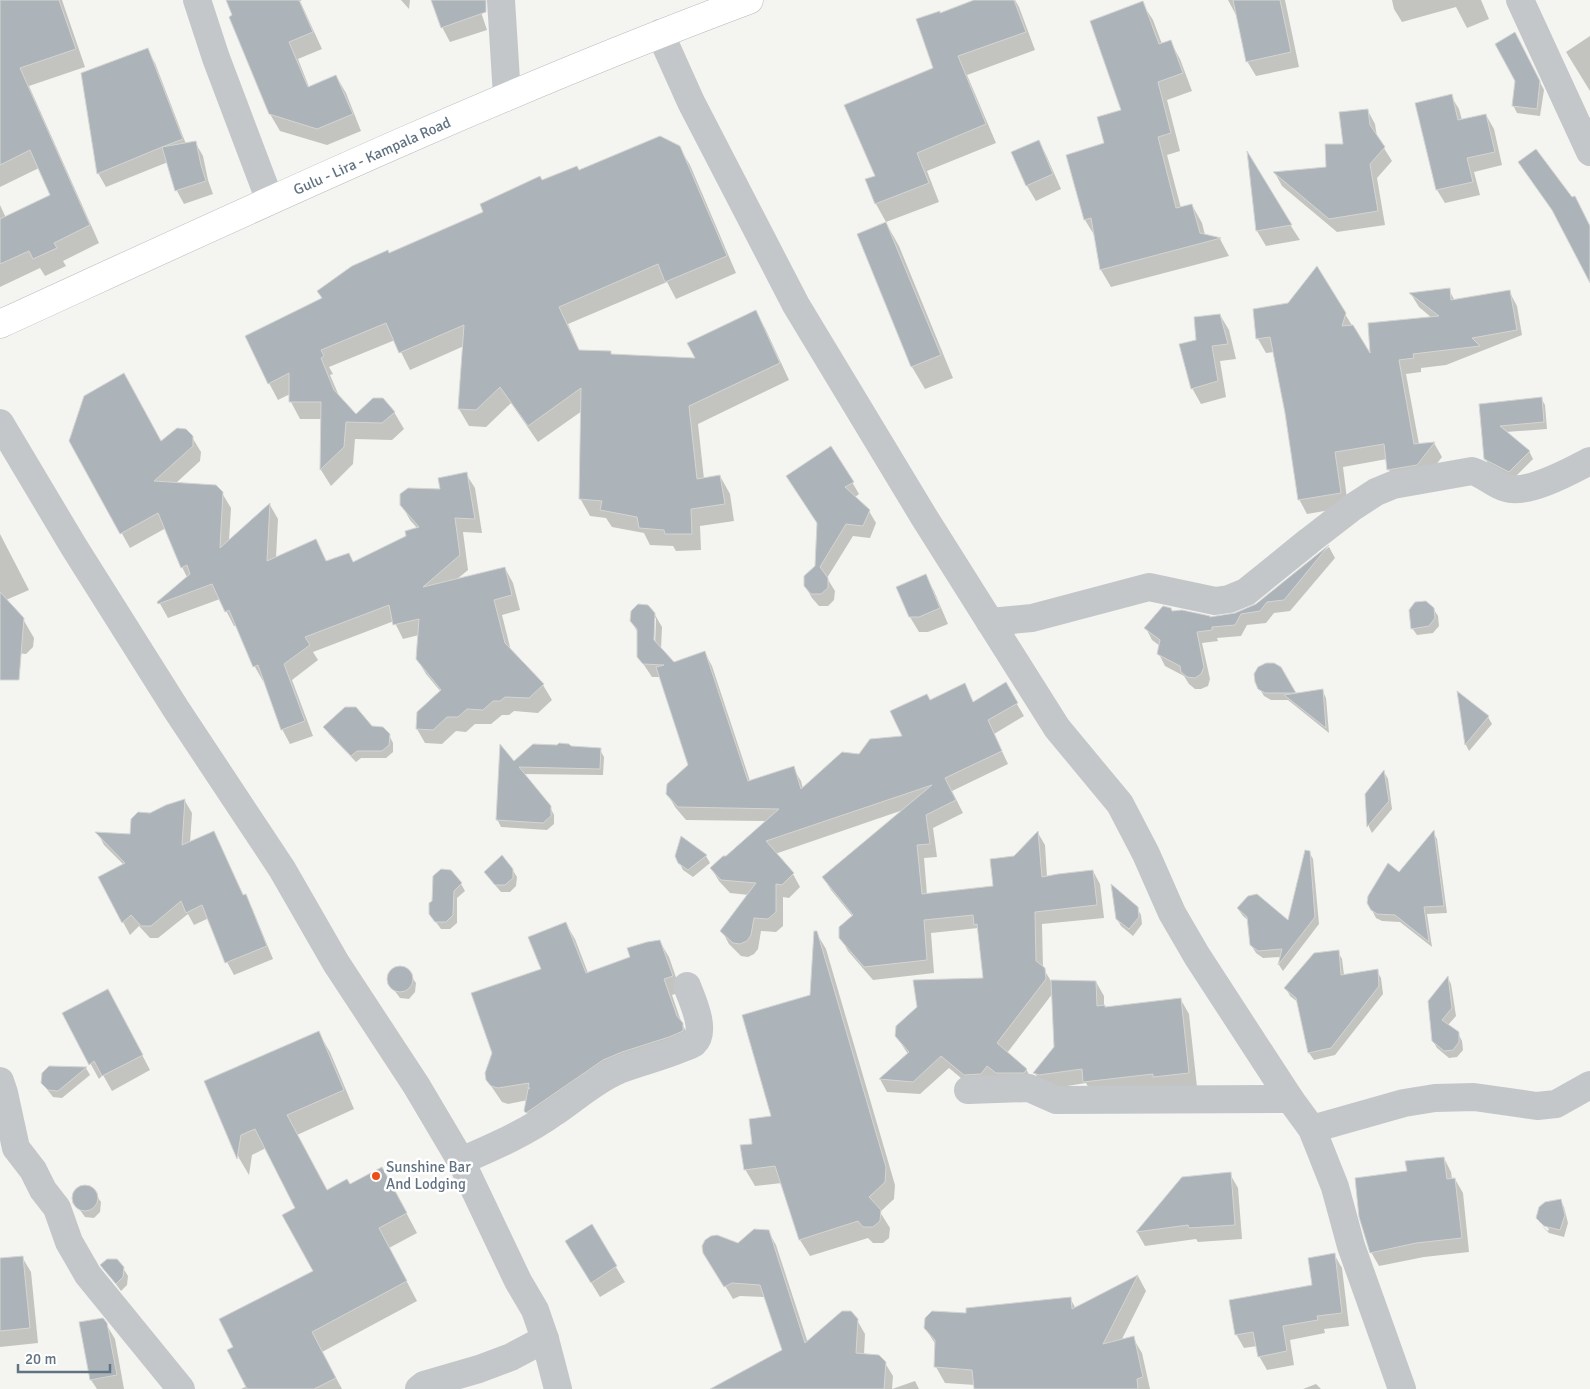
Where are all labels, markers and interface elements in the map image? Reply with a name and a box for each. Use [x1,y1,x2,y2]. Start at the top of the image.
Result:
street label: Gulu - Lira - Kampala Road [291,113,453,199]
place label: Sunshine Bar And Lodging [386,1158,471,1193]
marker: Sunshine Bar And Lodging [370,1170,382,1182]
scale bar [18,1342,110,1374]
text: 20 m [25,1350,56,1368]

